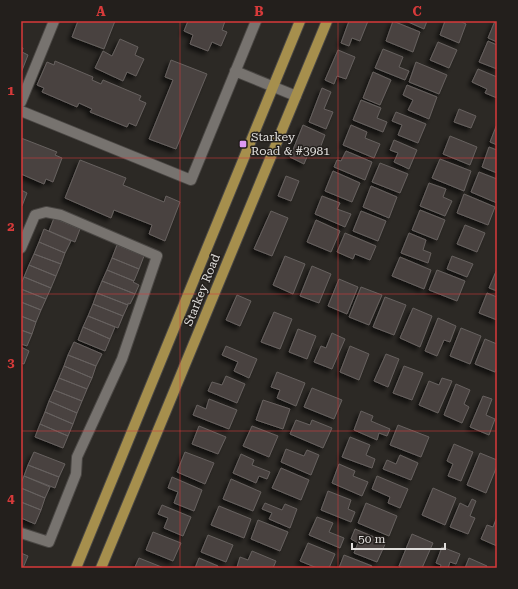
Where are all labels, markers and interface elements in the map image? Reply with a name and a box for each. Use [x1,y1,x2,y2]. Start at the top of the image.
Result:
text: A [96,4,106,19]
text: B [254,4,264,19]
text: C [412,4,422,19]
text: 1 [7,83,15,98]
place label: Starkey Road & #3981 [251,130,330,158]
marker: Starkey Road & #3981 [238,139,248,149]
text: 2 [7,219,15,234]
street label: Starkey Road [181,252,223,328]
text: 3 [7,355,15,370]
text: 4 [7,491,15,506]
scale bar [352,525,445,551]
text: 50 m [358,532,385,546]

